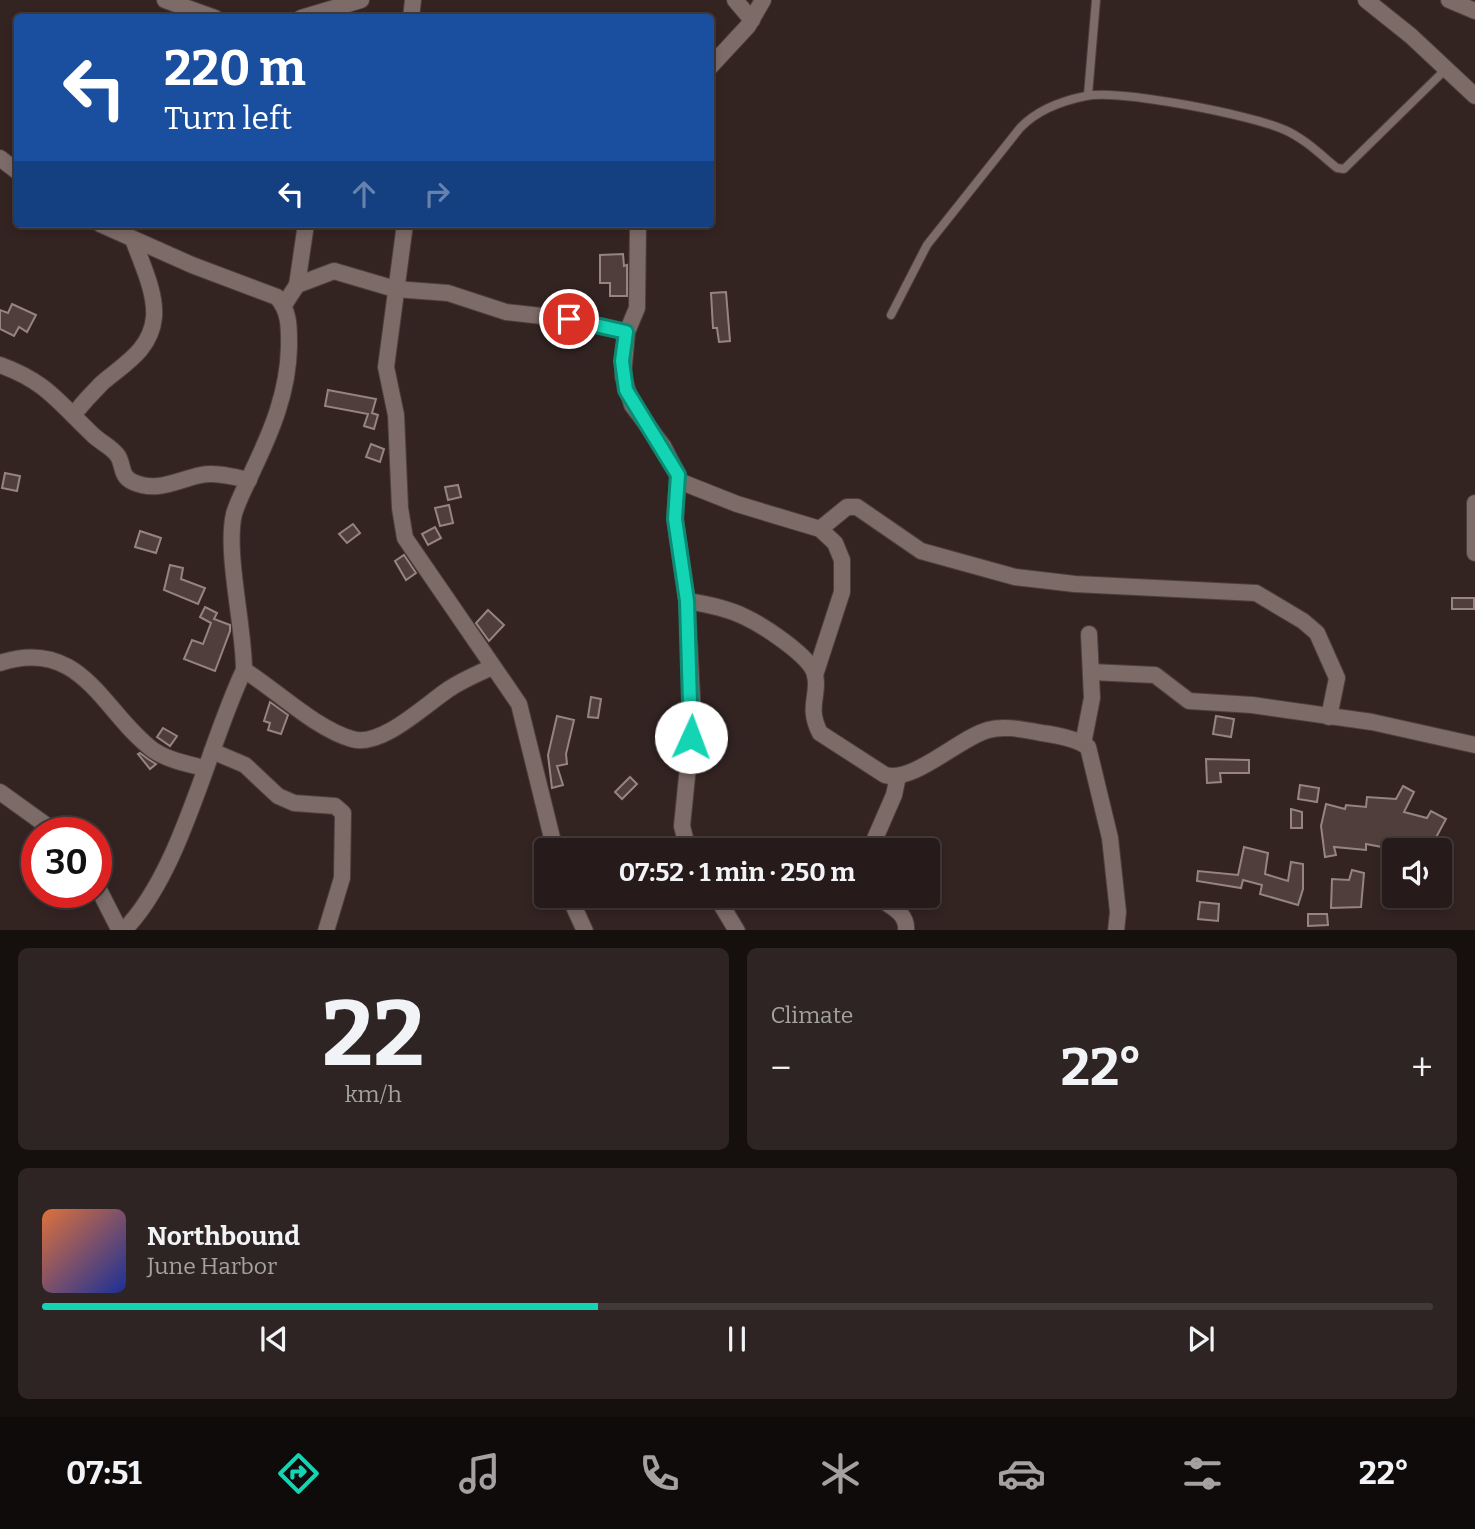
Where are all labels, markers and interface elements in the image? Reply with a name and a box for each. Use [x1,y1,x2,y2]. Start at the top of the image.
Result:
text: 220 m [164,39,306,98]
icon: left [49,42,140,133]
text: Turn left [164,99,292,137]
icon: left [272,175,310,213]
icon: ahead [345,175,383,213]
icon: right [418,175,456,213]
pin [539,289,599,349]
icon: arrive [550,300,588,338]
position arrow [654,700,728,774]
speed limit sign: 30 [21,817,112,908]
map controls [1382,838,1452,908]
button: sound [1382,838,1452,908]
text: 07:52 · 1 min · 250 m [619,857,855,888]
text: 22 [322,980,424,1089]
text: Climate [771,1001,853,1029]
text: 22° [1061,1036,1142,1099]
text: − [771,1045,791,1091]
text: + [1411,1045,1433,1091]
text: km/h [345,1080,402,1108]
text: Northbound [147,1221,300,1252]
text: June Harbor [147,1252,277,1280]
icon: previous [255,1320,293,1358]
icon: pause [718,1320,756,1358]
icon: next [1182,1320,1220,1358]
icon: directions [274,1449,323,1498]
icon: music [455,1449,504,1498]
icon: phone [635,1449,684,1498]
icon: climate [816,1449,865,1498]
icon: car [997,1449,1046,1498]
icon: filters [1178,1449,1227,1498]
text: 07:51 [66,1454,142,1492]
text: 22° [1359,1454,1409,1492]

